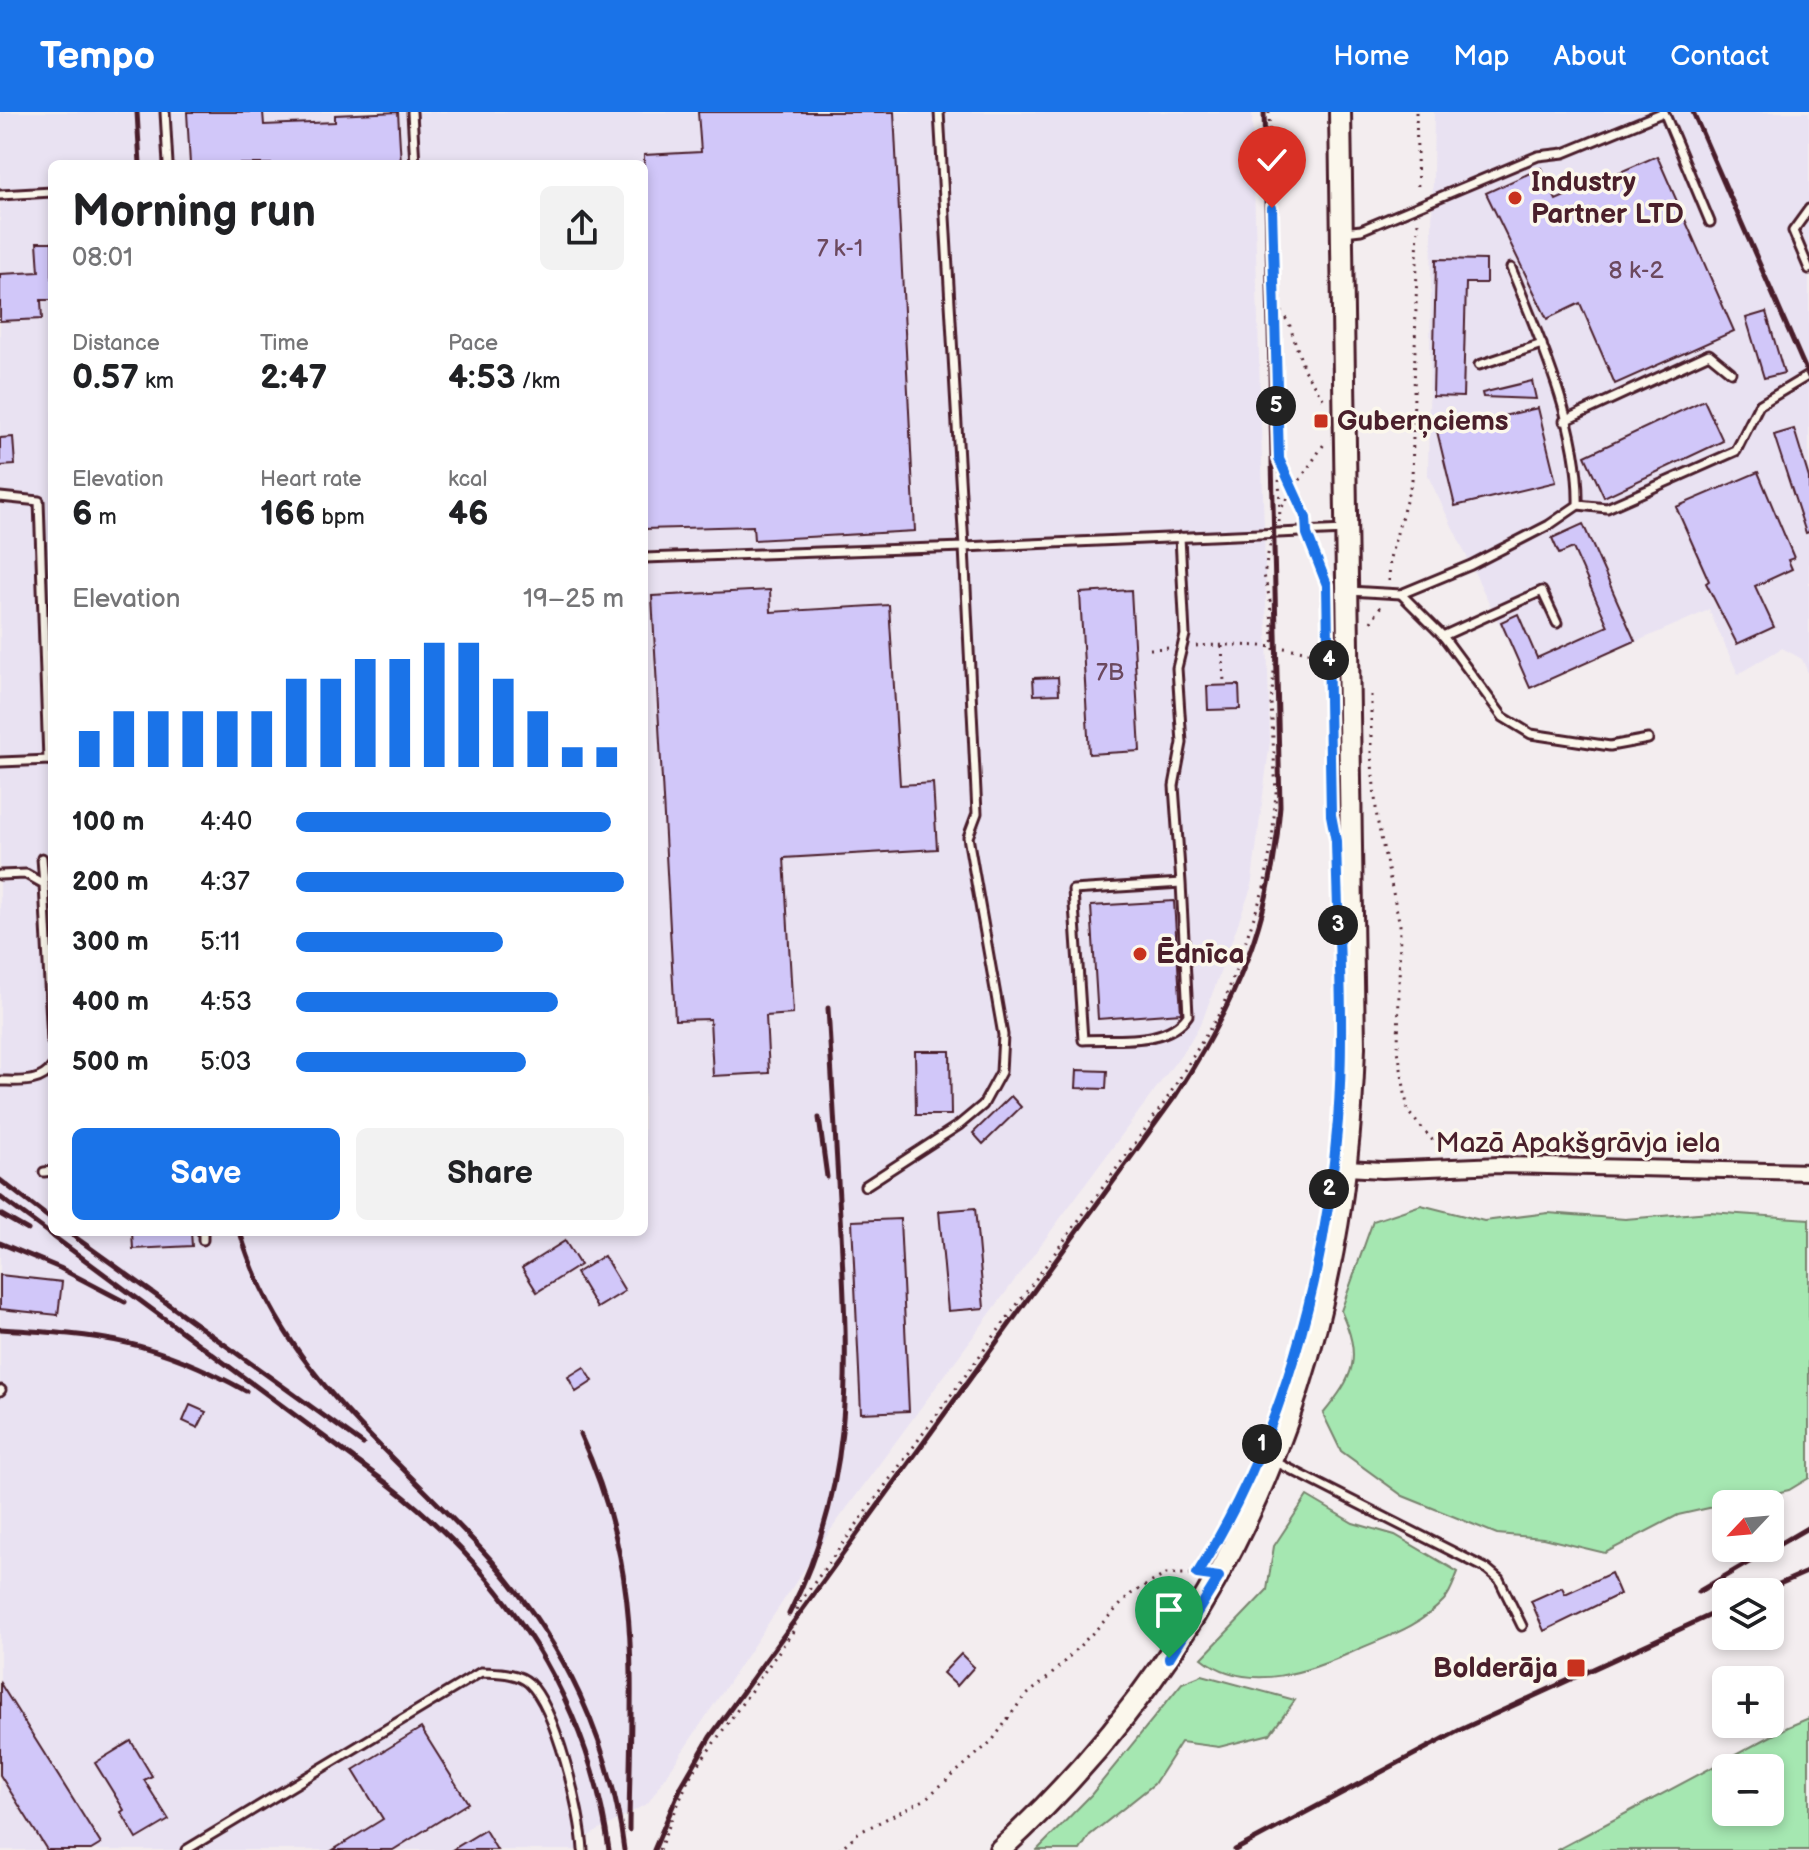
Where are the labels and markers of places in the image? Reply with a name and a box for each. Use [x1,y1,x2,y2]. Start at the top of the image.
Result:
pin [1238,126,1306,208]
place label: Industry Partner LTD [1531,166,1684,231]
marker: Industry Partner LTD [1506,189,1524,207]
pin: 5 [1256,386,1296,426]
place label: Guberņciems [1337,405,1509,438]
marker: Guberņciems [1312,412,1330,430]
pin: 4 [1309,640,1349,680]
pin: 3 [1318,905,1358,945]
place label: Ēdnīca [1156,937,1244,971]
marker: Ēdnīca [1131,945,1149,963]
pin: 2 [1309,1169,1349,1209]
pin: 1 [1242,1424,1282,1464]
pin [1135,1576,1203,1658]
place label: Bolderāja [1433,1652,1558,1685]
marker: Bolderāja [1565,1657,1587,1679]

